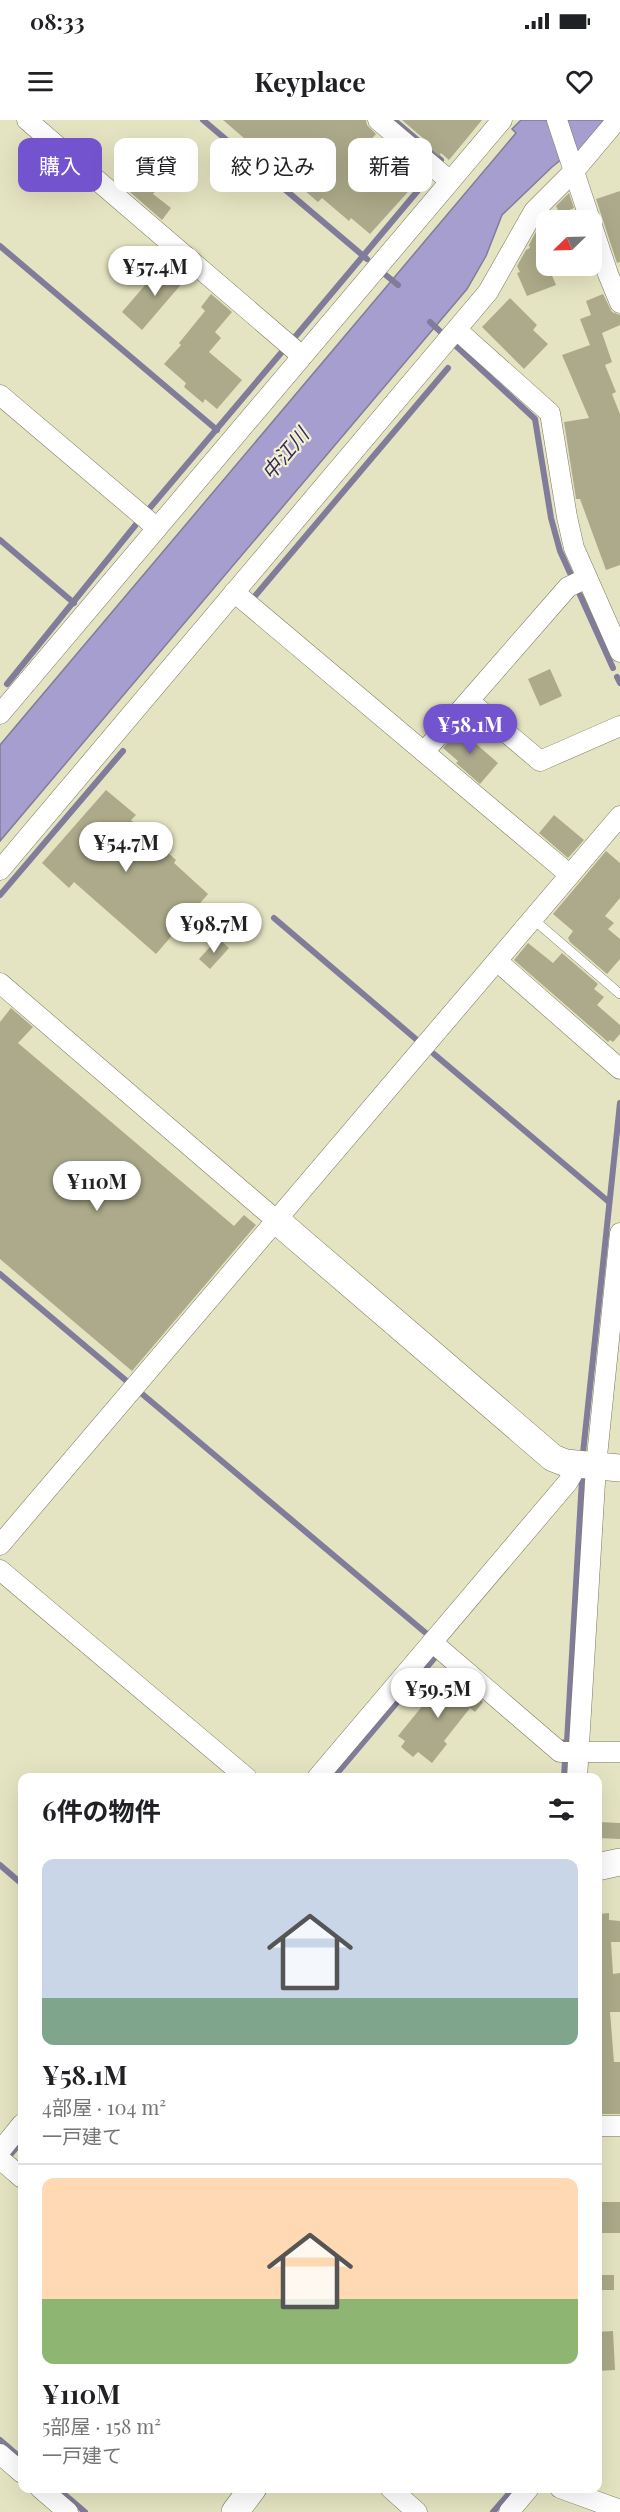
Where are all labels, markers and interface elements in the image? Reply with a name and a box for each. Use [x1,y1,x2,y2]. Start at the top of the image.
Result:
text: 08:33 [30,6,84,36]
text: Keyplace [254,63,366,99]
icon: menu [24,65,57,98]
icon: heart [563,65,596,98]
chip: 購入 [18,138,102,192]
chip: 賃貸 [114,138,198,192]
chip: 絞り込み [210,138,336,192]
chip: 新着 [348,138,432,192]
north arrow [536,210,602,276]
map controls [536,210,602,276]
pin: ¥57.4M [106,246,204,297]
text: ¥57.4M [122,252,188,279]
water label: 中江川 [254,420,315,485]
pin: ¥58.1M [421,704,519,755]
text: ¥58.1M [437,710,503,737]
pin: ¥54.7M [77,822,175,873]
text: ¥54.7M [93,828,159,855]
pin: ¥98.7M [165,903,263,954]
text: ¥98.7M [180,909,248,936]
pin: ¥110M [55,1161,139,1212]
text: ¥110M [67,1167,127,1194]
pin: ¥59.5M [389,1668,487,1719]
text: ¥59.5M [405,1674,471,1701]
text: 6件の物件 [42,1793,161,1828]
icon: filters [545,1793,578,1826]
icon: home [256,1898,364,2006]
text: ¥58.1M [42,2057,127,2092]
text: 4部屋 · 104 m² [42,2093,166,2120]
text: 一戸建て [42,2122,122,2149]
icon: home [256,2217,364,2325]
text: ¥110M [42,2376,120,2411]
text: 5部屋 · 158 m² [42,2412,161,2439]
text: 一戸建て [42,2441,122,2468]

